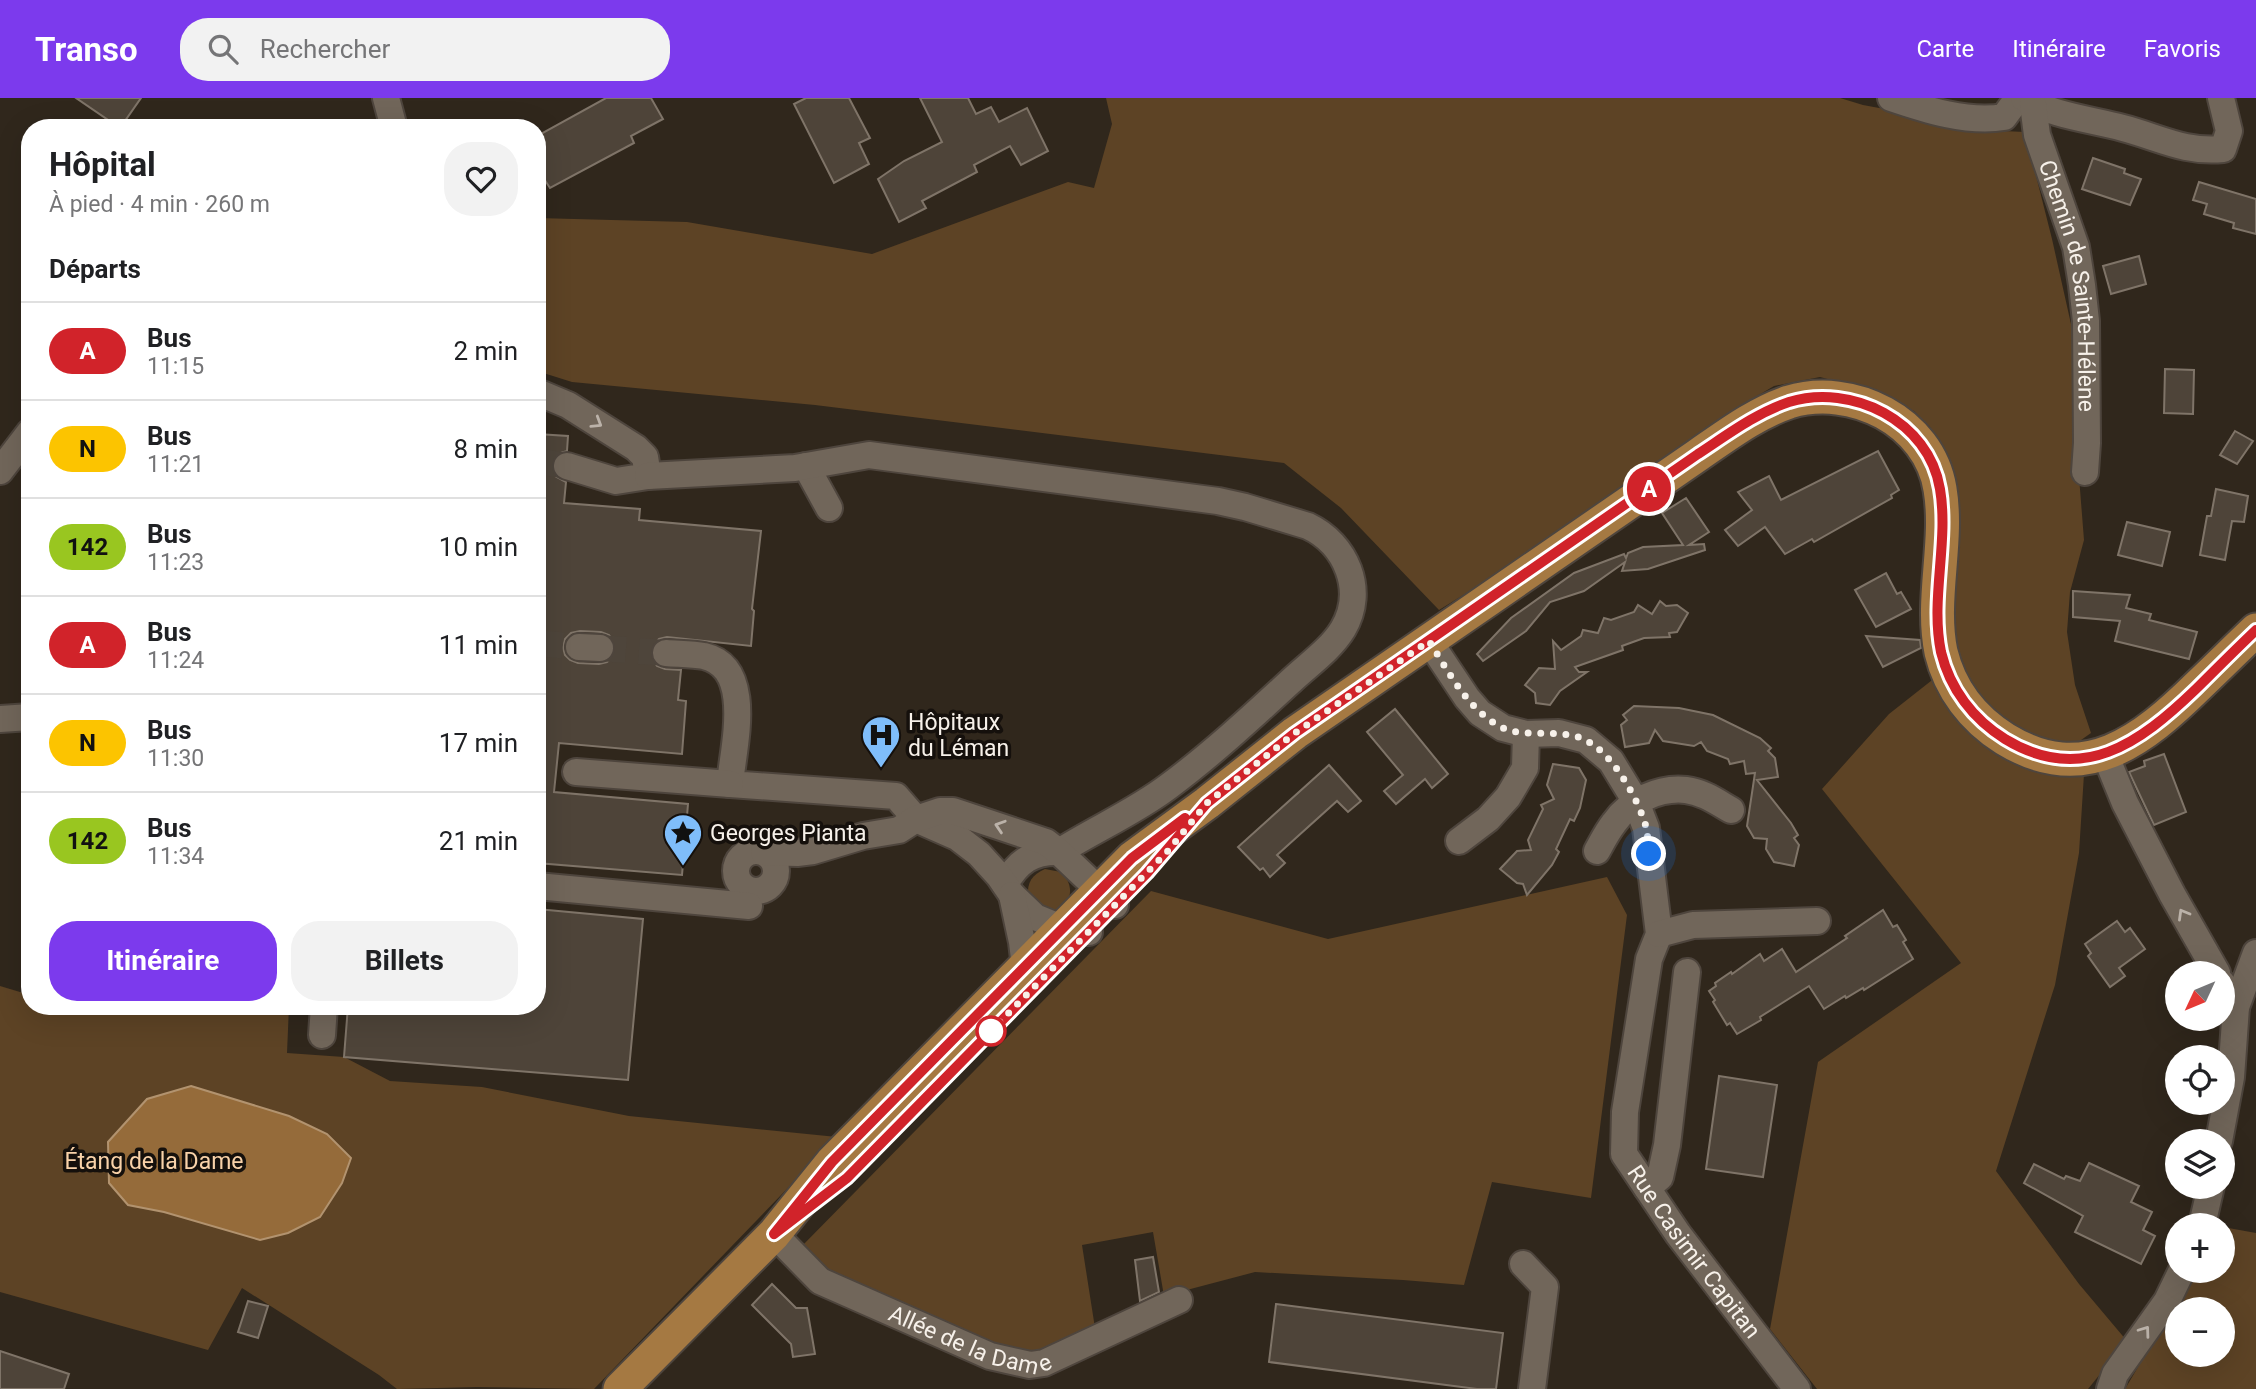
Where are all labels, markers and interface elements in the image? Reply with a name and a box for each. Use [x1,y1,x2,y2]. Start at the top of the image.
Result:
search box [180,18,670,81]
text: Transo [35,30,138,69]
icon: search [204,30,242,68]
text: Rechercher [260,34,390,64]
text: Carte [1916,35,1974,63]
text: Itinéraire [2012,35,2106,63]
text: Favoris [2144,35,2221,63]
button: heart [444,142,518,216]
text: Hôpital [49,145,156,184]
street label: Chemin de Sainte-Hélène [2033,157,2100,412]
text: À pied · 4 min · 260 m [49,191,270,218]
text: Départs [49,254,141,284]
text: Bus [147,323,192,353]
text: 2 min [453,336,518,366]
text: A [79,337,96,365]
text: 11:15 [147,353,204,380]
one-way arrow [590,415,603,428]
text: Bus [147,421,192,451]
text: 8 min [453,434,518,464]
text: N [79,435,96,463]
text: 11:21 [147,451,204,478]
line badge: A [1626,466,1672,512]
text: A [1641,475,1657,503]
text: Bus [147,519,192,549]
text: 10 min [439,532,518,562]
text: 142 [67,533,108,561]
text: 11:23 [147,549,204,576]
text: Bus [147,617,192,647]
text: 11 min [439,630,518,660]
text: A [79,631,96,659]
text: 11:24 [147,647,204,674]
place label: Hôpitaux du Léman [908,709,1009,762]
hospital icon: Hôpitaux du Léman [860,714,902,769]
text: Bus [147,715,192,745]
text: 17 min [439,728,518,758]
text: N [79,729,96,757]
text: 11:30 [147,745,204,772]
place icon: Georges Pianta [662,812,704,867]
text: Bus [147,813,192,843]
place label: Georges Pianta [710,820,867,847]
one-way arrow [995,820,1007,835]
text: 21 min [439,826,518,856]
text: 142 [67,827,108,855]
your location [1631,836,1666,871]
text: 11:34 [147,843,204,870]
one-way arrow [2178,908,2191,921]
button: Itinéraire [49,921,277,1001]
button: Billets [291,921,518,1001]
north arrow [2165,961,2235,1031]
map controls [2165,961,2235,1367]
unlabelled marker [976,1016,1006,1046]
button: locate [2165,1045,2235,1115]
button: layers [2165,1129,2235,1199]
park label: Étang de la Dame [64,1147,244,1175]
street label: Rue Casimir Capitan [1622,1160,1766,1344]
button: + [2165,1213,2235,1283]
button: − [2165,1297,2235,1367]
street label: Allée de la Dame [885,1300,1056,1381]
one-way arrow [2137,1326,2149,1339]

